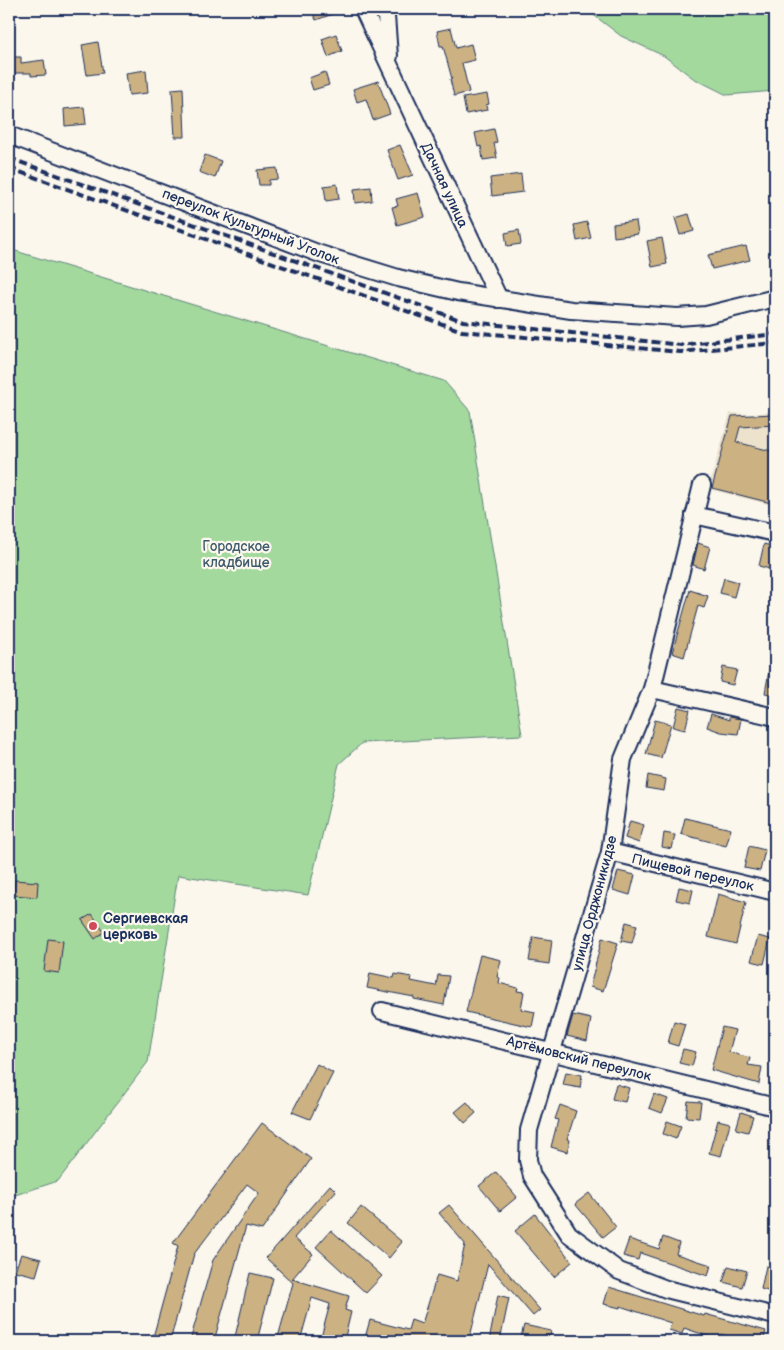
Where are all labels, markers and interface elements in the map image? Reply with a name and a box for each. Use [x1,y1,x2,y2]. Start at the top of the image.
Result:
street label: Дачная улица [417,140,472,231]
street label: переулок Культурный Уголок [160,185,342,268]
park label: Городское кладбище [202,538,270,571]
street label: улица Орджоникидзе [568,833,621,973]
street label: Пищевой переулок [630,850,756,895]
place label: Сергиевская церковь [103,910,188,943]
marker: Сергиевская церковь [87,920,99,932]
street label: Артёмовский переулок [504,1032,654,1085]

